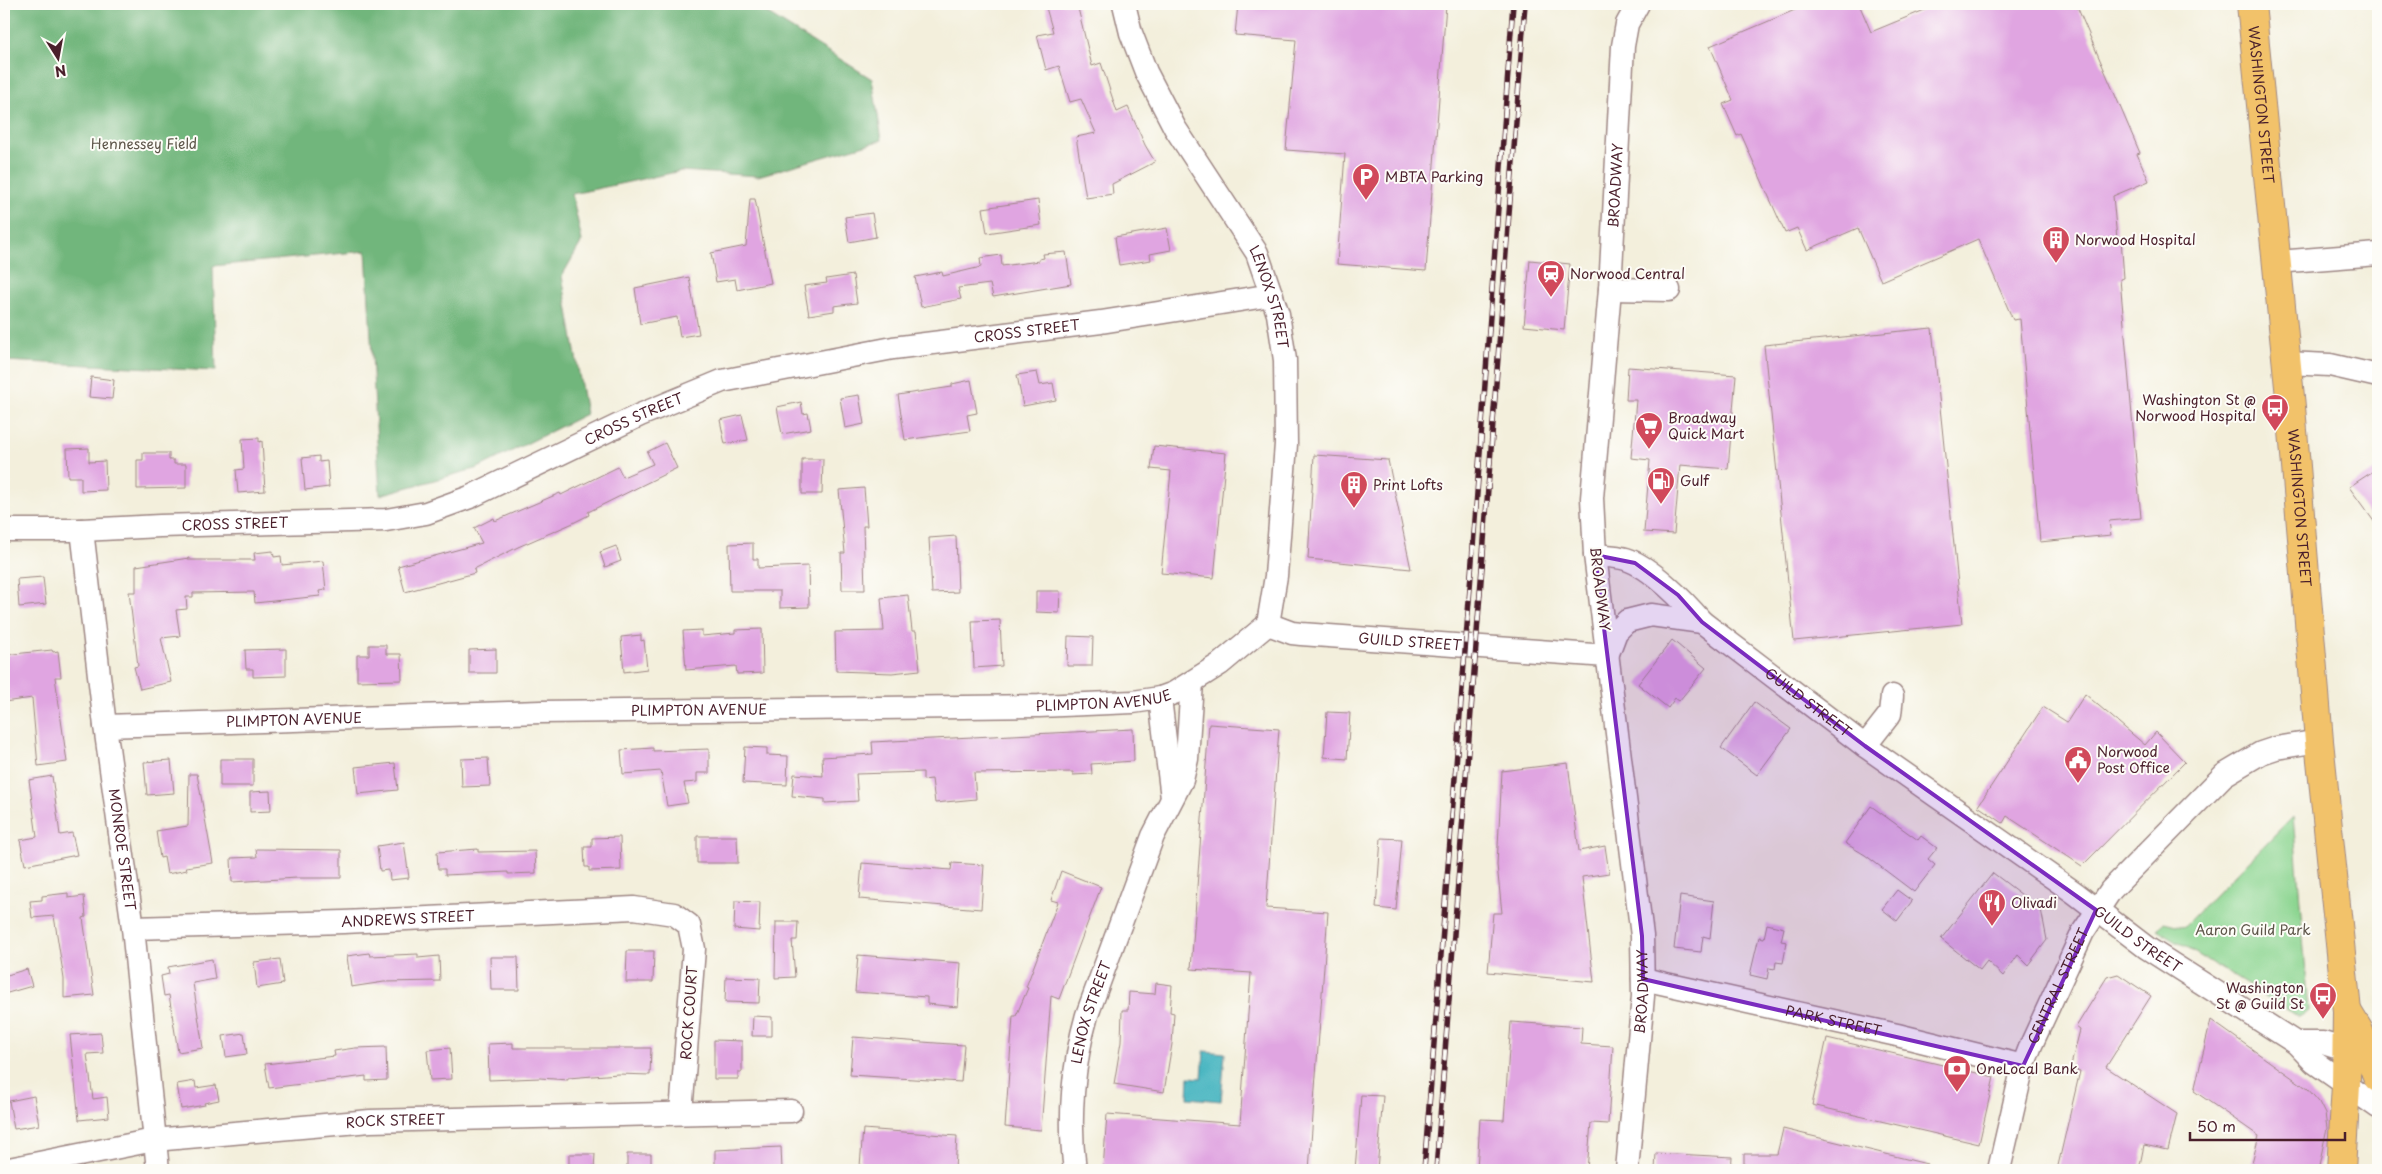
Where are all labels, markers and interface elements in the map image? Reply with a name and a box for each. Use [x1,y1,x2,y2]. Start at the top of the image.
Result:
street label: WASHINGTON STREET [2243,25,2280,185]
north arrow [32,32,82,82]
text: N [53,60,68,83]
park label: Hennessey Field [91,133,197,154]
street label: BROADWAY [1602,143,1628,228]
parking icon: MBTA Parking [1351,162,1381,201]
place label: MBTA Parking [1385,166,1483,187]
building icon: Norwood Hospital [2041,225,2071,264]
place label: Norwood Hospital [2075,229,2196,250]
street label: LENOX STREET [1245,241,1294,350]
station icon: Norwood Central [1536,259,1566,298]
place label: Norwood Central [1570,263,1685,284]
street label: CROSS STREET [972,314,1081,348]
street label: CROSS STREET [581,387,687,450]
place label: Washington St @ Norwood Hospital [2135,389,2256,426]
bus stop icon: Washington St @ Norwood Hospital [2260,393,2290,432]
place label: Broadway Quick Mart [1668,407,1745,444]
supermarket icon: Broadway Quick Mart [1634,411,1664,450]
street label: WASHINGTON STREET [2283,428,2317,588]
fuel station icon: Gulf [1646,466,1676,505]
building icon: Print Lofts [1339,470,1369,509]
place label: Gulf [1680,470,1710,491]
place label: Print Lofts [1373,474,1443,495]
street label: CROSS STREET [181,512,289,535]
street label: BROADWAY [1585,546,1616,632]
street label: GUILD STREET [1358,627,1463,656]
street label: GUILD STREET [1761,663,1856,742]
street label: PLIMPTON AVENUE [1035,684,1174,716]
street label: PLIMPTON AVENUE [631,698,767,721]
street label: PLIMPTON AVENUE [225,707,363,732]
place label: Norwood Post Office [2097,741,2170,778]
public building icon: Norwood Post Office [2063,745,2093,784]
street label: MONROE STREET [104,787,141,912]
restaurant icon: Olivadi [1977,888,2007,927]
place label: Olivadi [2011,892,2057,913]
street label: GUILD STREET [2090,900,2186,978]
street label: ANDREWS STREET [341,905,475,932]
park label: Aaron Guild Park [2195,919,2311,940]
street label: CENTRAL STREET [2022,924,2094,1047]
street label: BROADWAY [1629,949,1653,1035]
street label: LENOX STREET [1066,958,1116,1065]
street label: ROCK COURT [675,965,702,1061]
place label: Washington St @ Guild St [2216,977,2304,1014]
bus stop icon: Washington St @ Guild St [2308,981,2338,1020]
street label: PARK STREET [1783,1000,1884,1041]
bank icon: OneLocal Bank [1942,1054,1972,1093]
place label: OneLocal Bank [1976,1058,2078,1079]
street label: ROCK STREET [345,1108,446,1133]
scale bar [2190,1109,2344,1141]
text: 50 m [2197,1114,2236,1137]

